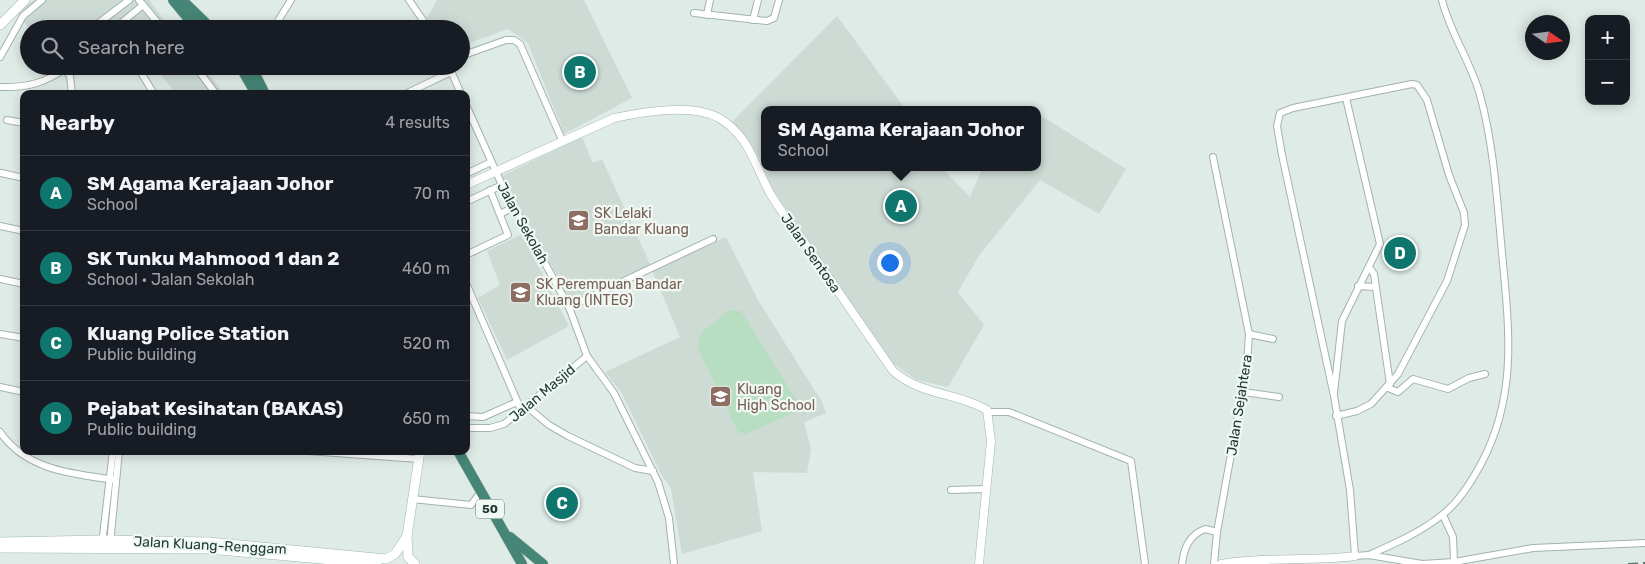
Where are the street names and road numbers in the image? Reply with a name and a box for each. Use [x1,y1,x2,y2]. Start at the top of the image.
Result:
street label: Jalan Sekolah [493,179,552,267]
street label: Jalan Sentosa [777,210,844,296]
street label: Jalan Sejahtera [1223,353,1256,457]
street label: Jalan Masjid [506,361,579,426]
road number: 50 [476,499,504,518]
street label: Jalan Kluang-Renggam [133,533,287,558]

